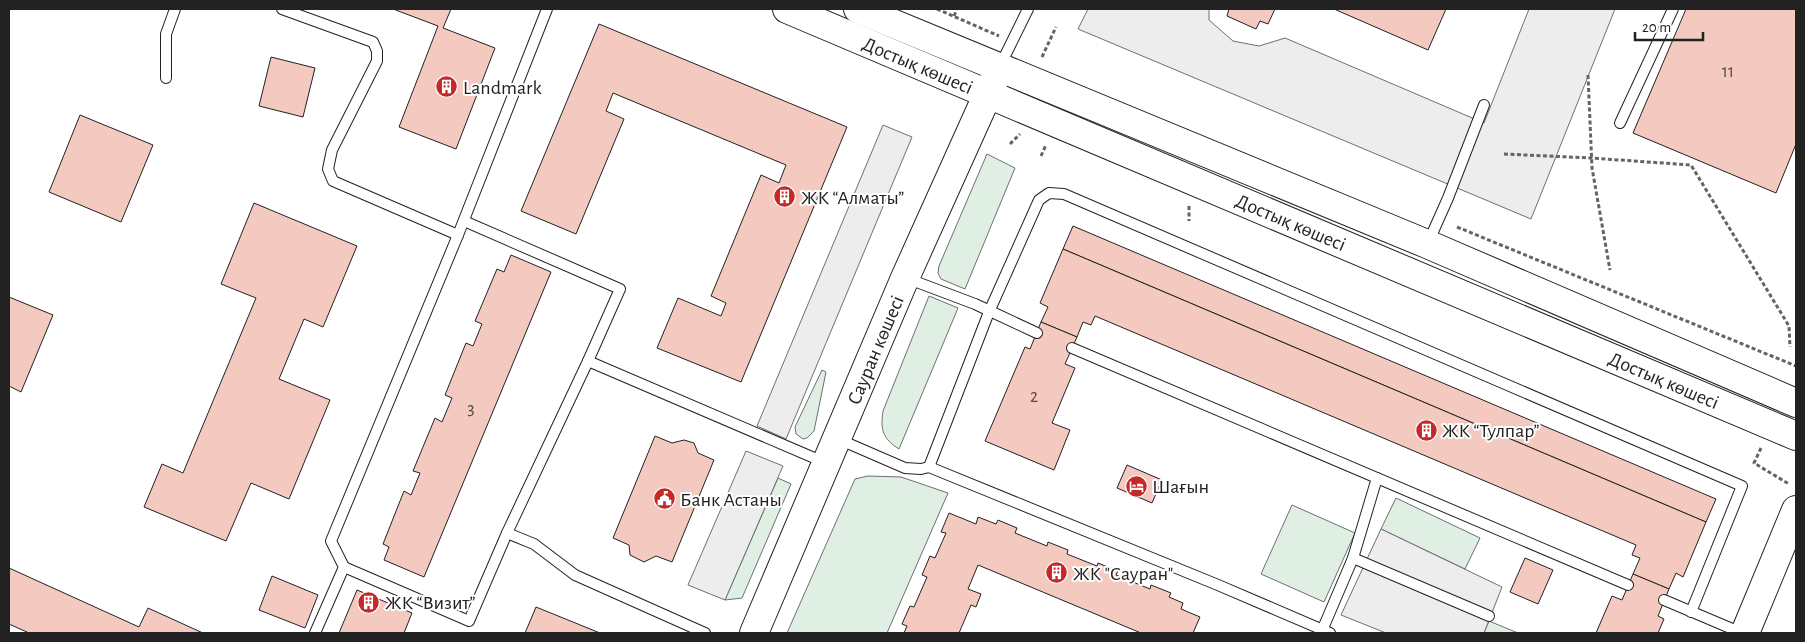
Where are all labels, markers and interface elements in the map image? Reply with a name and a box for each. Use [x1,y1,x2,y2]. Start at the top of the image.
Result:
scale bar [1635,10,1702,42]
text: 20 m [1642,20,1671,35]
street label: Достық көшесі [859,34,976,98]
house number: 11 [1722,63,1734,81]
building icon: Landmark [435,75,459,99]
place label: Landmark [463,78,542,98]
building icon: ЖК “Алматы” [773,185,797,209]
place label: ЖК “Алматы” [801,188,904,208]
street label: Достық көшесі [1232,191,1349,255]
street label: Сауран көшесі [844,293,908,408]
street label: Достық көшесі [1605,349,1722,413]
house number: 2 [1030,388,1038,406]
house number: 3 [467,400,475,418]
building icon: ЖК “Тулпар” [1414,418,1438,442]
place label: ЖК “Тулпар” [1442,421,1539,441]
hotel icon: Шағын [1124,474,1148,498]
place label: Шағын [1152,477,1209,497]
public building icon: Банк Астаны [652,487,676,511]
place label: Банк Астаны [680,490,782,510]
building icon: ЖК "Сауран" [1045,561,1069,585]
place label: ЖК "Сауран" [1073,564,1173,584]
building icon: ЖК “Визит” [357,590,381,614]
place label: ЖК “Визит” [385,593,475,613]

